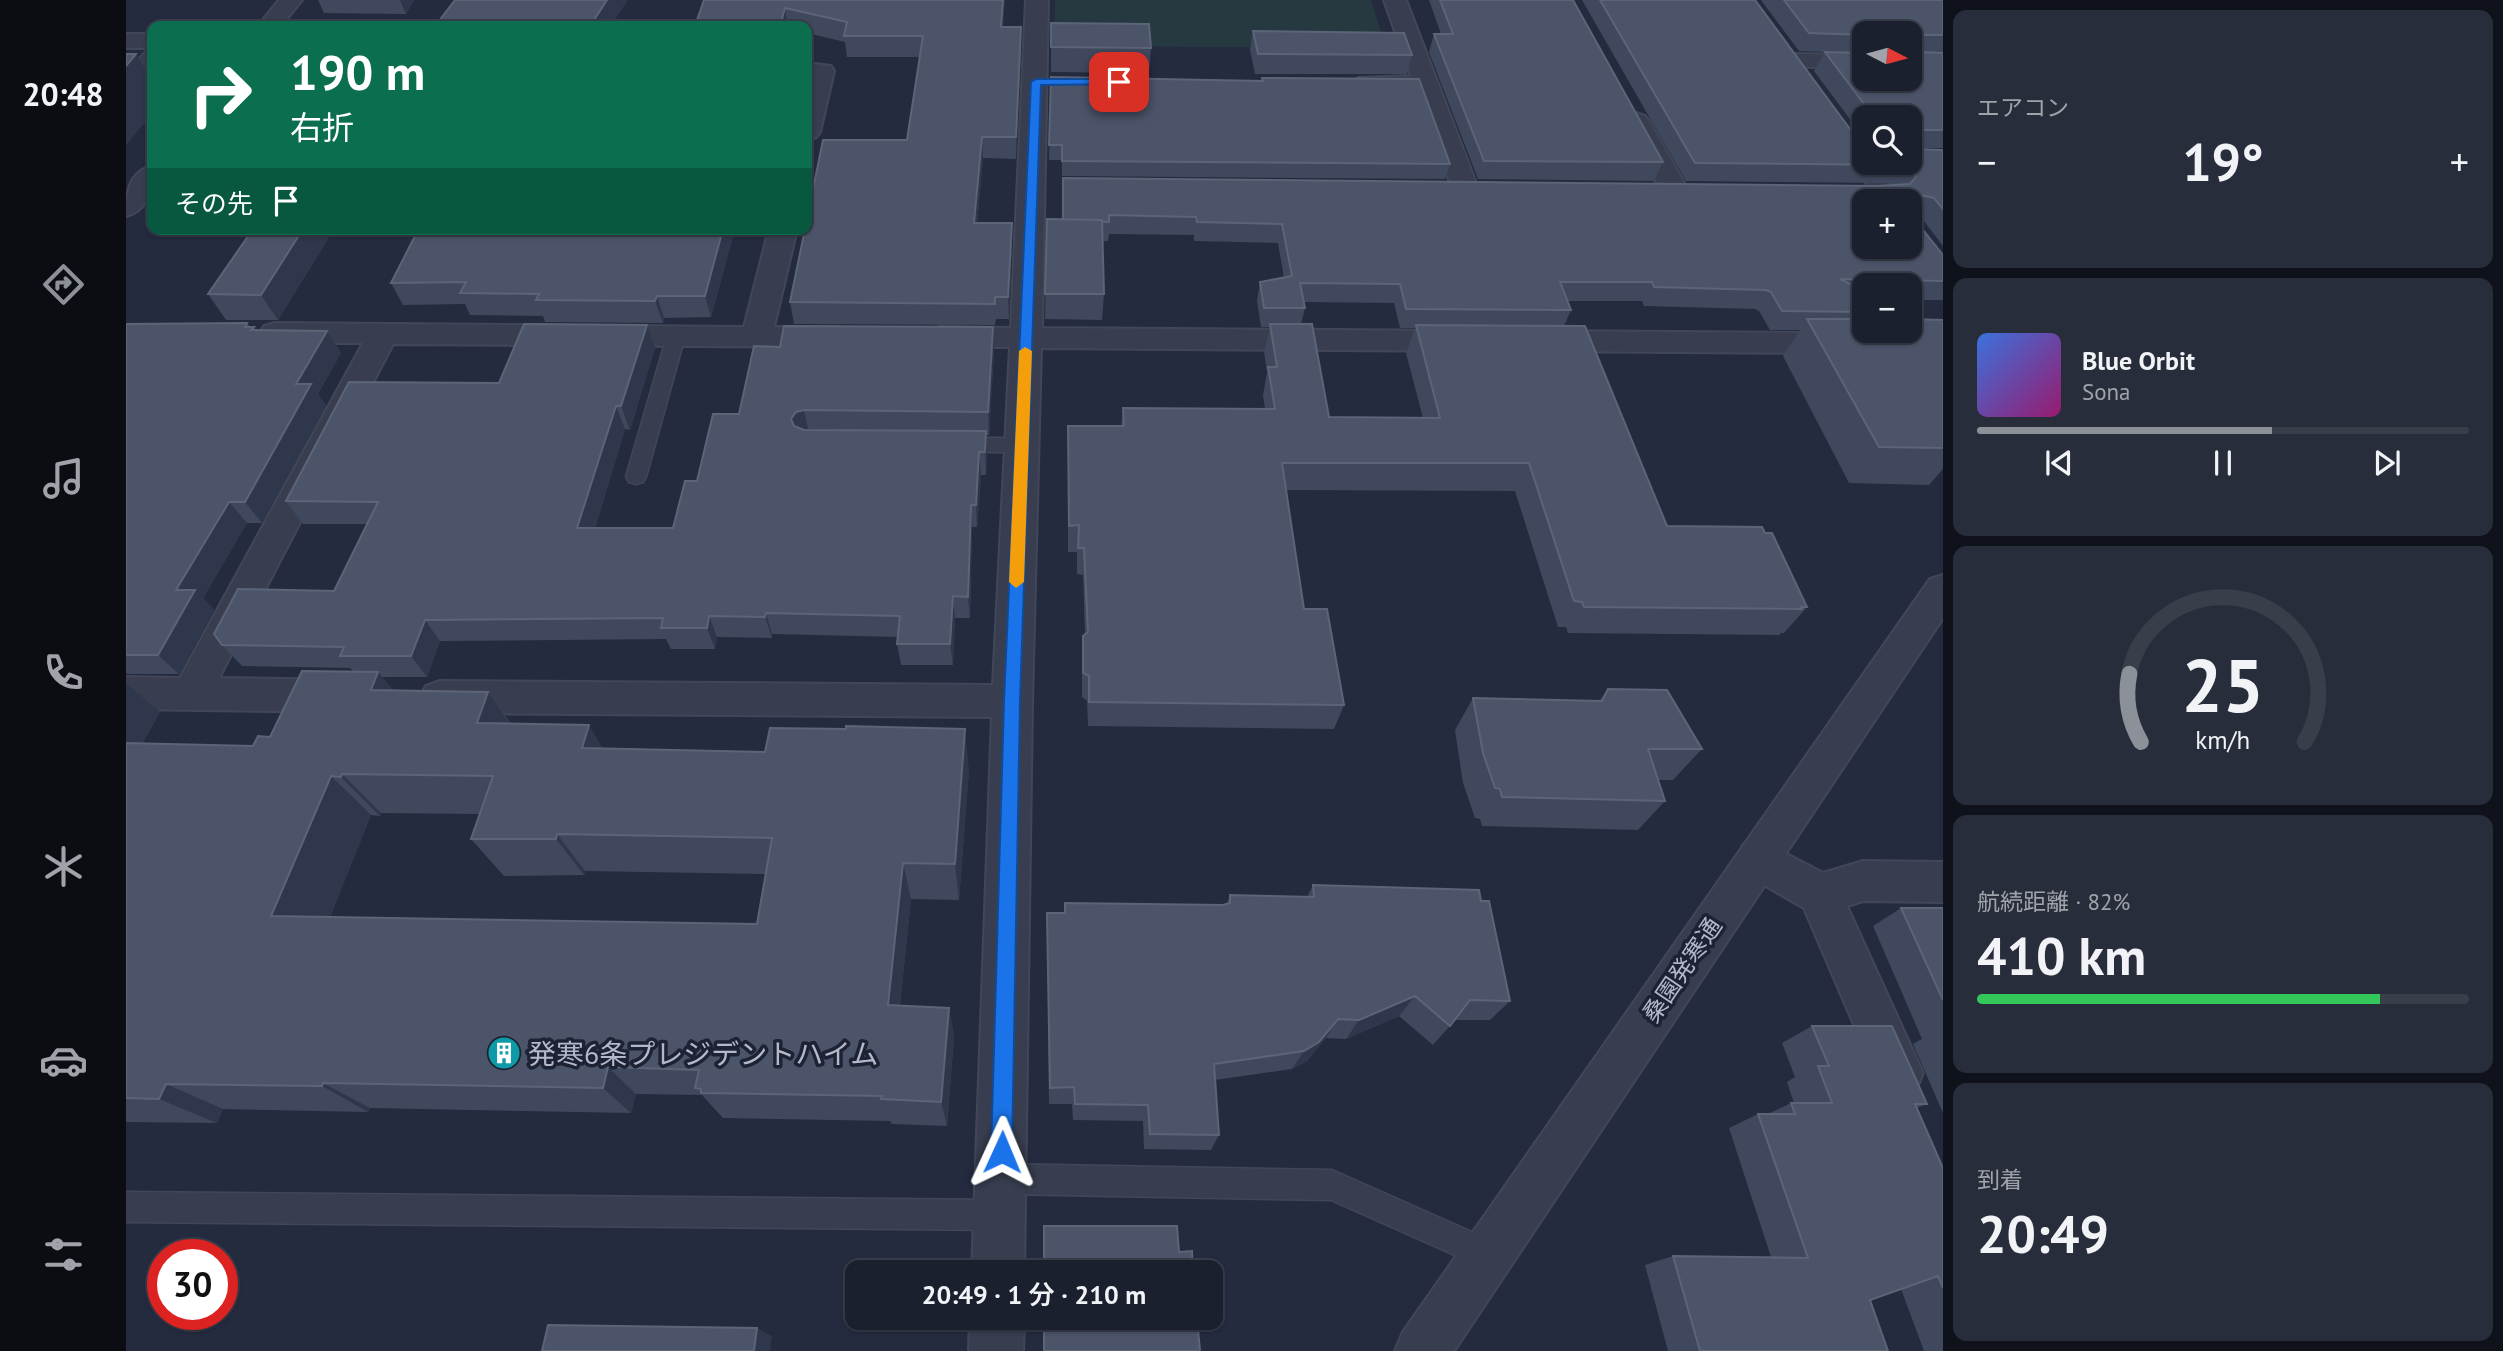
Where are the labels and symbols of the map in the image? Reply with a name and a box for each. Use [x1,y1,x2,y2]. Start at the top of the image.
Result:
north arrow [1852,21,1922,91]
pin [1089,52,1149,112]
street label: 桑園発寒通 [1636,912,1728,1028]
building icon: 発寒6条プレジデントハイム [485,1034,523,1072]
place label: 発寒6条プレジデントハイム [528,1035,878,1072]
position arrow [965,1115,1039,1189]
speed limit sign: 30 [147,1239,238,1330]

